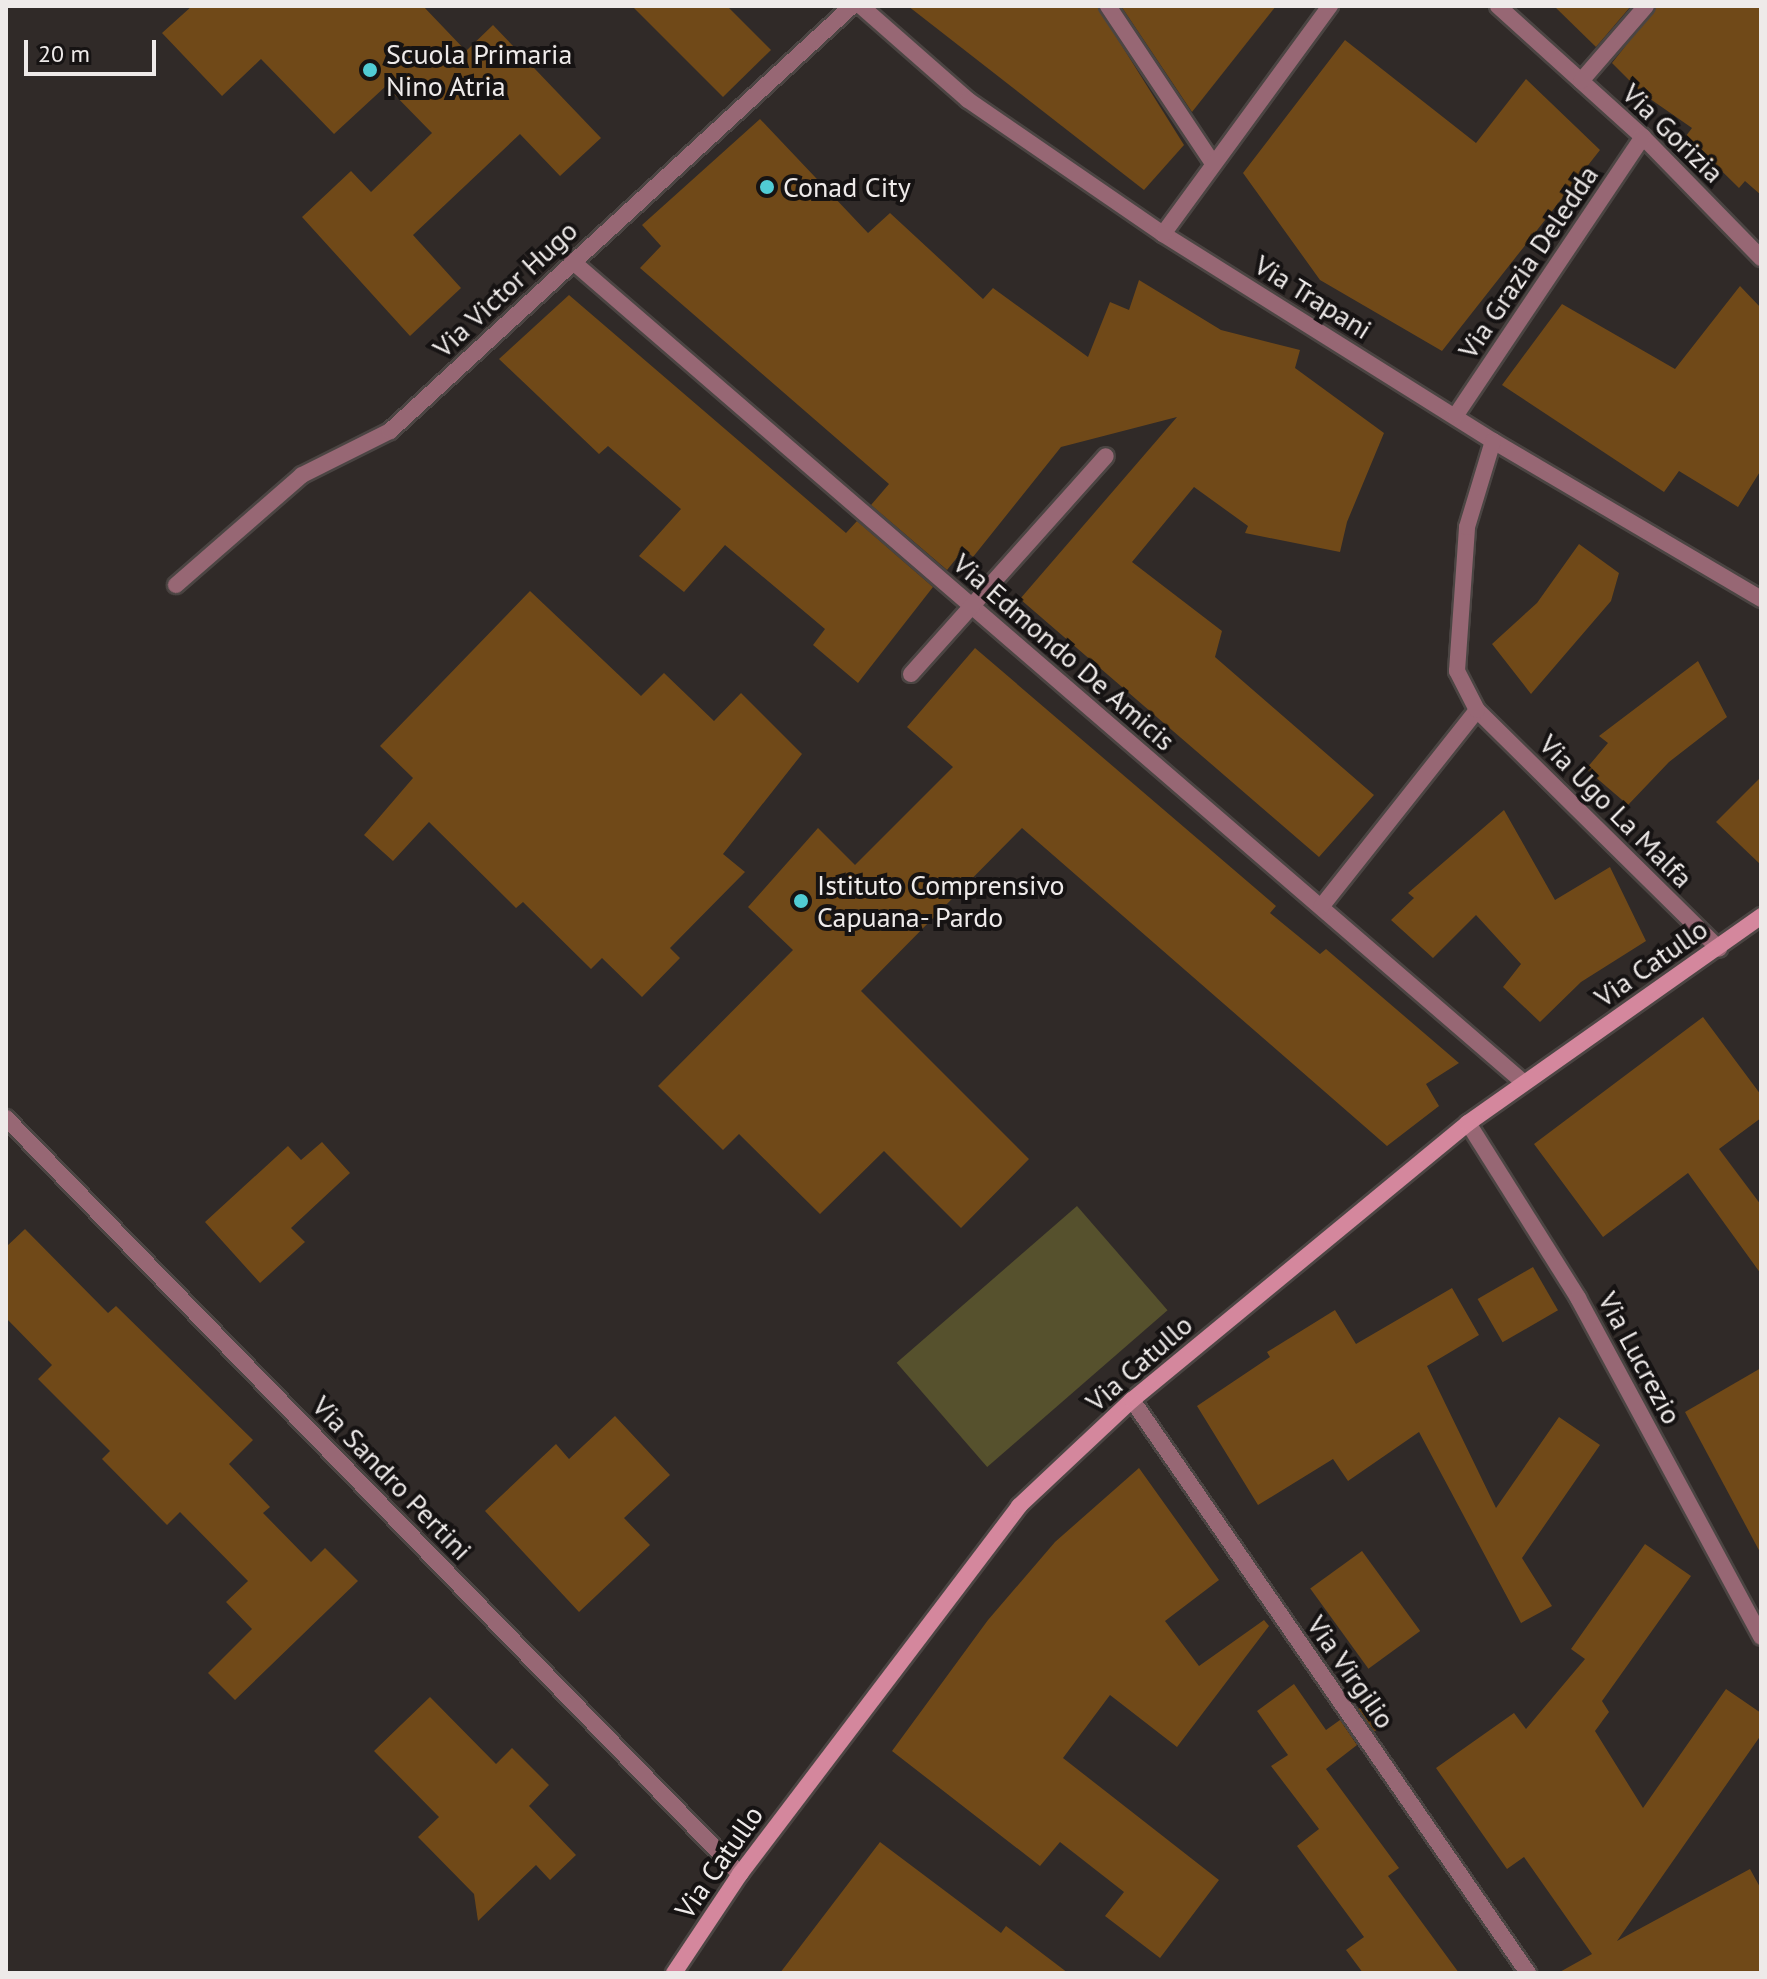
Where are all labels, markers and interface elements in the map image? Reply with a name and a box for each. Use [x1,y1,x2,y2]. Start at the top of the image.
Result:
scale bar [28,24,160,74]
place label: Scuola Primaria Nino Atria [386,37,572,103]
text: 20 m [38,38,90,69]
marker: Scuola Primaria Nino Atria [361,61,379,79]
street label: Via Gorizia [1615,77,1731,189]
street label: Via Grazia Deledda [1451,159,1605,365]
place label: Conad City [783,170,911,204]
marker: Conad City [758,178,776,196]
street label: Via Victor Hugo [426,213,584,365]
street label: Via Trapani [1248,248,1378,346]
street label: Via Edmondo De Amicis [946,546,1182,758]
street label: Via Ugo La Malfa [1532,727,1700,895]
place label: Istituto Comprensivo Capuana- Pardo [817,868,1065,934]
marker: Istituto Comprensivo Capuana- Pardo [792,892,810,910]
street label: Via Catullo [1588,912,1714,1014]
street label: Via Lucrezio [1591,1286,1689,1430]
street label: Via Catullo [1079,1308,1199,1418]
street label: Via Sandro Pertini [305,1389,479,1567]
street label: Via Virgilio [1300,1609,1402,1735]
street label: Via Catullo [668,1799,770,1925]

